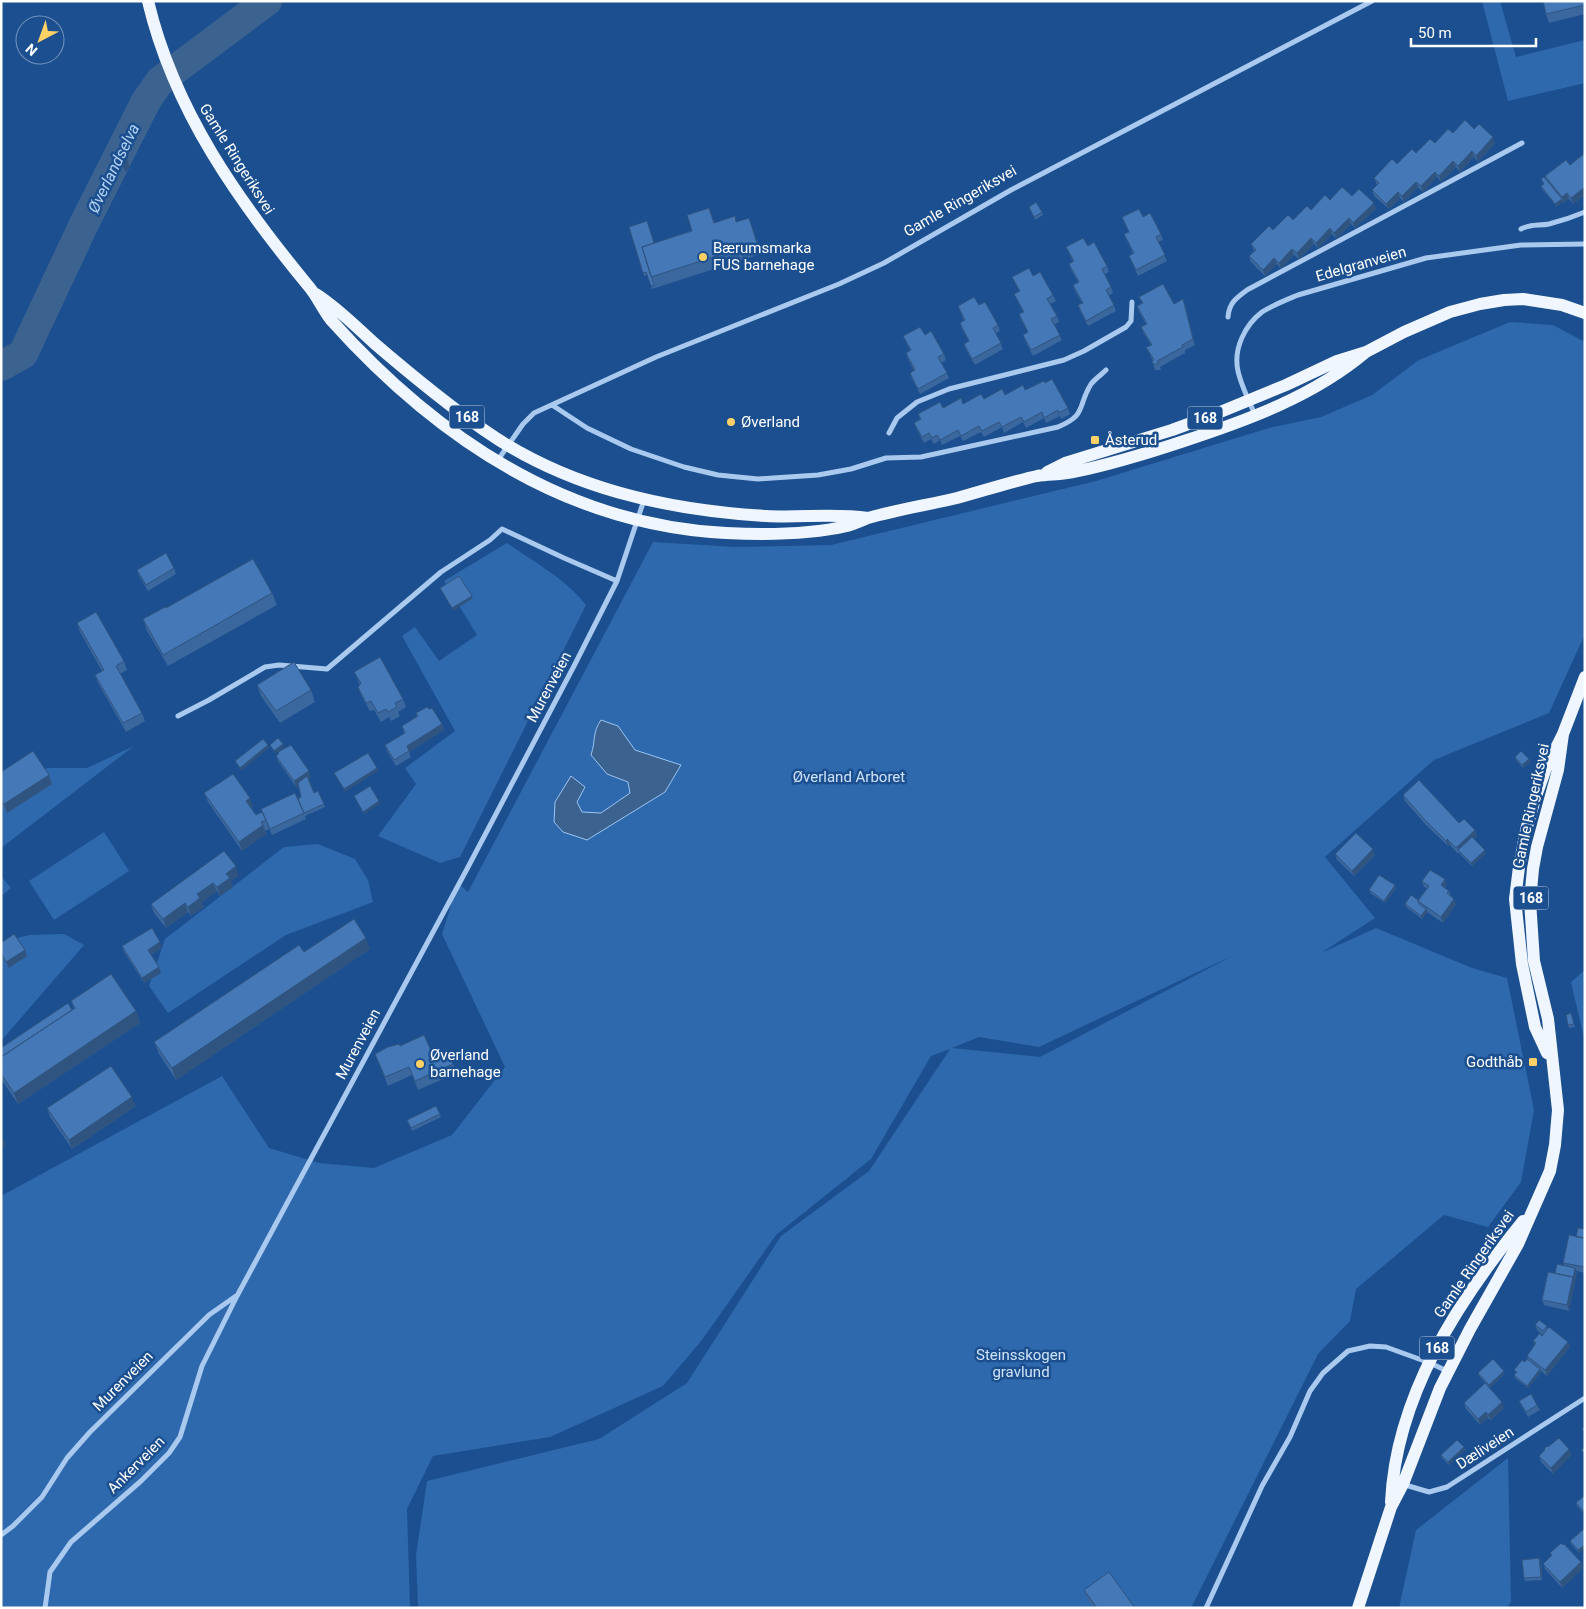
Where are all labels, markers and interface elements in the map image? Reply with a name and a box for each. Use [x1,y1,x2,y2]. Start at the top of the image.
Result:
north arrow [15,15,65,65]
scale bar [1411,15,1536,47]
text: 50 m [1418,24,1452,42]
text: N [22,41,40,59]
street label: Gamle Ringeriksvei [196,100,278,218]
water label: Øverlandselva [84,120,143,216]
street label: Gamle Ringeriksvei [900,161,1020,241]
place label: Bærumsmarka FUS barnehage [713,239,814,274]
street label: Edelgranveien [1314,243,1408,285]
marker: Bærumsmarka FUS barnehage [697,251,709,263]
road number: 168 [450,406,484,428]
road number: 168 [1188,406,1222,429]
place label: Øverland [741,413,800,431]
marker: Øverland [725,416,737,428]
place label: Åsterud [1105,431,1157,449]
marker: Åsterud [1089,434,1101,446]
street label: Murenveien [523,649,575,725]
street label: Gamle Ringeriksvei [1509,742,1553,870]
park label: Øverland Arboret [793,768,905,786]
road number: 168 [1514,886,1548,910]
street label: Murenveien [332,1006,384,1082]
place label: Øverland barnehage [430,1046,501,1081]
place label: Godthåb [1466,1053,1523,1071]
marker: Godthåb [1527,1056,1539,1068]
marker: Øverland barnehage [414,1058,426,1070]
street label: Gamle Ringeriksvei [1430,1207,1518,1321]
road number: 168 [1420,1336,1454,1360]
park label: Steinsskogen gravlund [976,1346,1066,1381]
street label: Murenveien [89,1347,157,1415]
street label: Dæliveien [1453,1423,1517,1473]
street label: Ankerveien [104,1433,168,1497]

